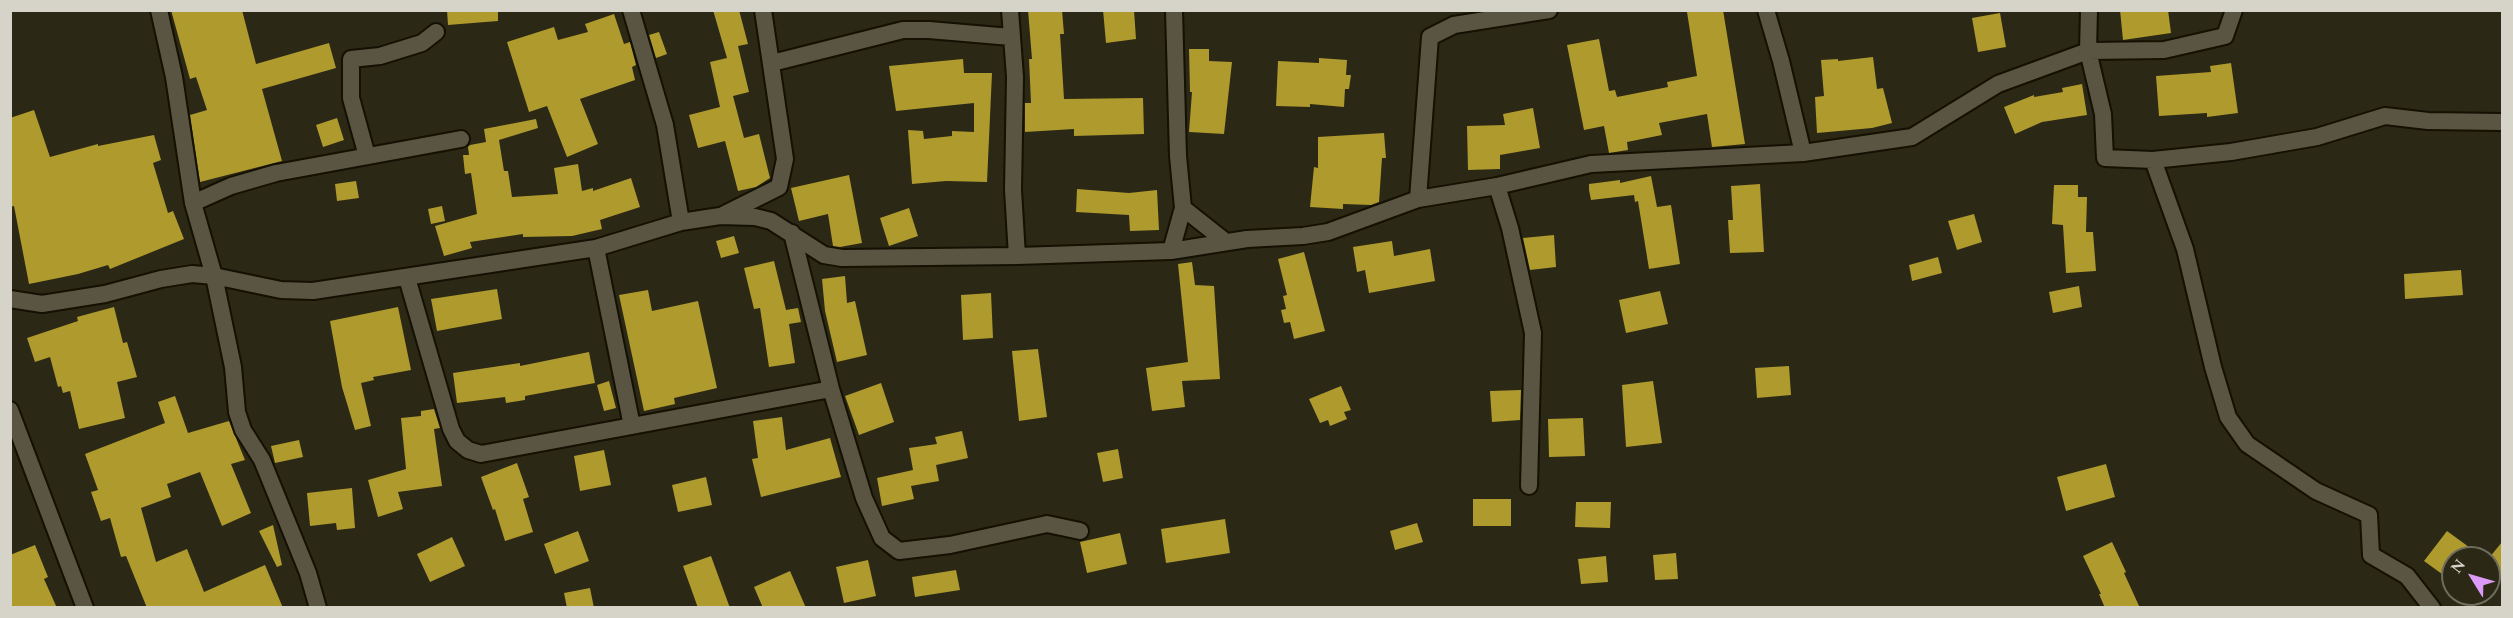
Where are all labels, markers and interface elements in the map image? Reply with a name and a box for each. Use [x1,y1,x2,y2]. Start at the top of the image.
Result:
north arrow [2441,546,2501,606]
text: N [2445,554,2472,579]

